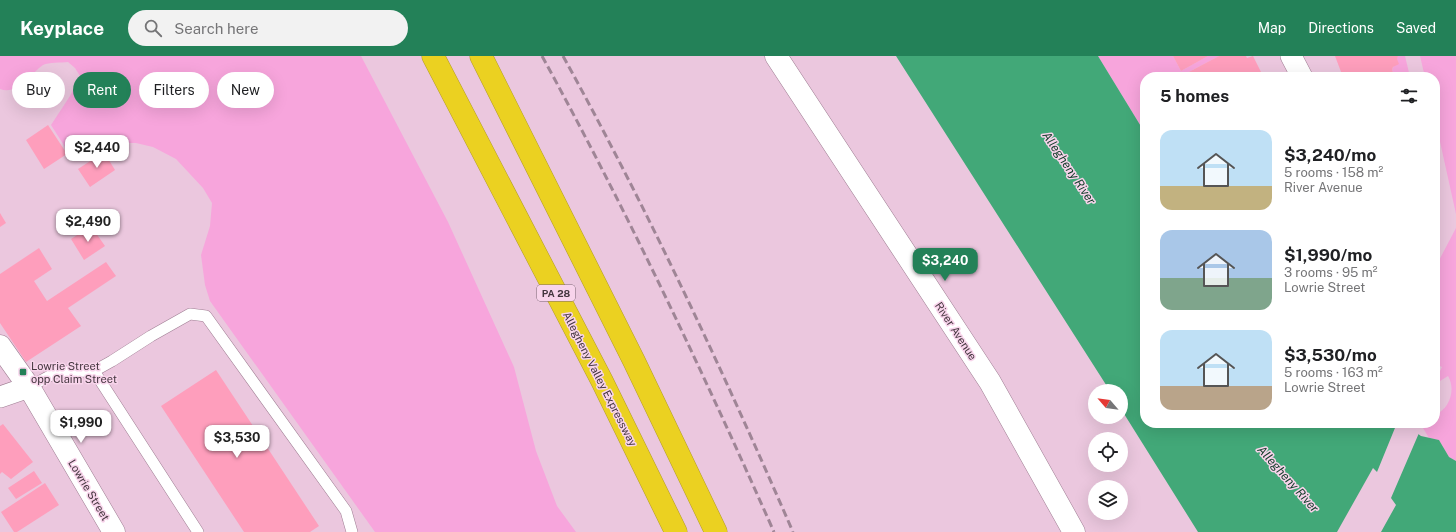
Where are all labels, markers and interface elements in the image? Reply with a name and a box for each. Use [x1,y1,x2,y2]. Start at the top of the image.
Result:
search box [128,10,408,46]
text: Keyplace [20,17,104,39]
icon: search [142,17,164,39]
text: Search here [174,20,258,37]
text: Map [1258,20,1286,36]
text: Directions [1308,20,1374,36]
text: Saved [1396,20,1436,36]
chip: Buy [12,72,65,108]
chip: Rent [73,72,131,108]
chip: Filters [139,72,209,108]
chip: New [217,72,274,108]
icon: filters [1398,85,1420,107]
text: 5 homes [1160,86,1229,106]
water label: Allegheny River [1040,129,1099,207]
pin: $2,440 [64,135,130,169]
text: $2,440 [74,140,120,155]
text: $3,240/mo [1284,145,1376,165]
icon: home [1192,146,1240,194]
text: 5 rooms · 158 m² [1284,165,1383,180]
text: River Avenue [1284,180,1363,195]
pin: $2,490 [55,209,121,243]
text: $2,490 [65,214,111,229]
text: $1,990/mo [1284,245,1372,265]
icon: home [1192,246,1240,294]
pin: $3,240 [912,248,978,282]
text: $3,240 [922,253,968,268]
text: 3 rooms · 95 m² [1284,265,1378,280]
text: Lowrie Street [1284,280,1365,295]
road number: PA 28 [537,285,575,301]
street label: River Avenue [933,300,979,362]
street label: Allegheny Valley Expressway [561,310,639,448]
text: $3,530/mo [1284,345,1377,365]
icon: home [1192,346,1240,394]
place label: Lowrie Street opp Claim Street [31,360,117,385]
text: 5 rooms · 163 m² [1284,365,1383,380]
marker: Lowrie Street opp Claim Street [18,367,28,377]
text: Lowrie Street [1284,380,1365,395]
north arrow [1088,384,1128,424]
map controls [1088,384,1128,520]
pin: $1,990 [48,410,114,444]
text: $1,990 [59,415,103,430]
pin: $3,530 [204,425,270,459]
text: $3,530 [214,430,260,445]
button: locate [1088,432,1128,472]
water label: Allegheny River [1254,443,1322,515]
street label: Lowrie Street [66,457,112,523]
button: layers [1088,480,1128,520]

